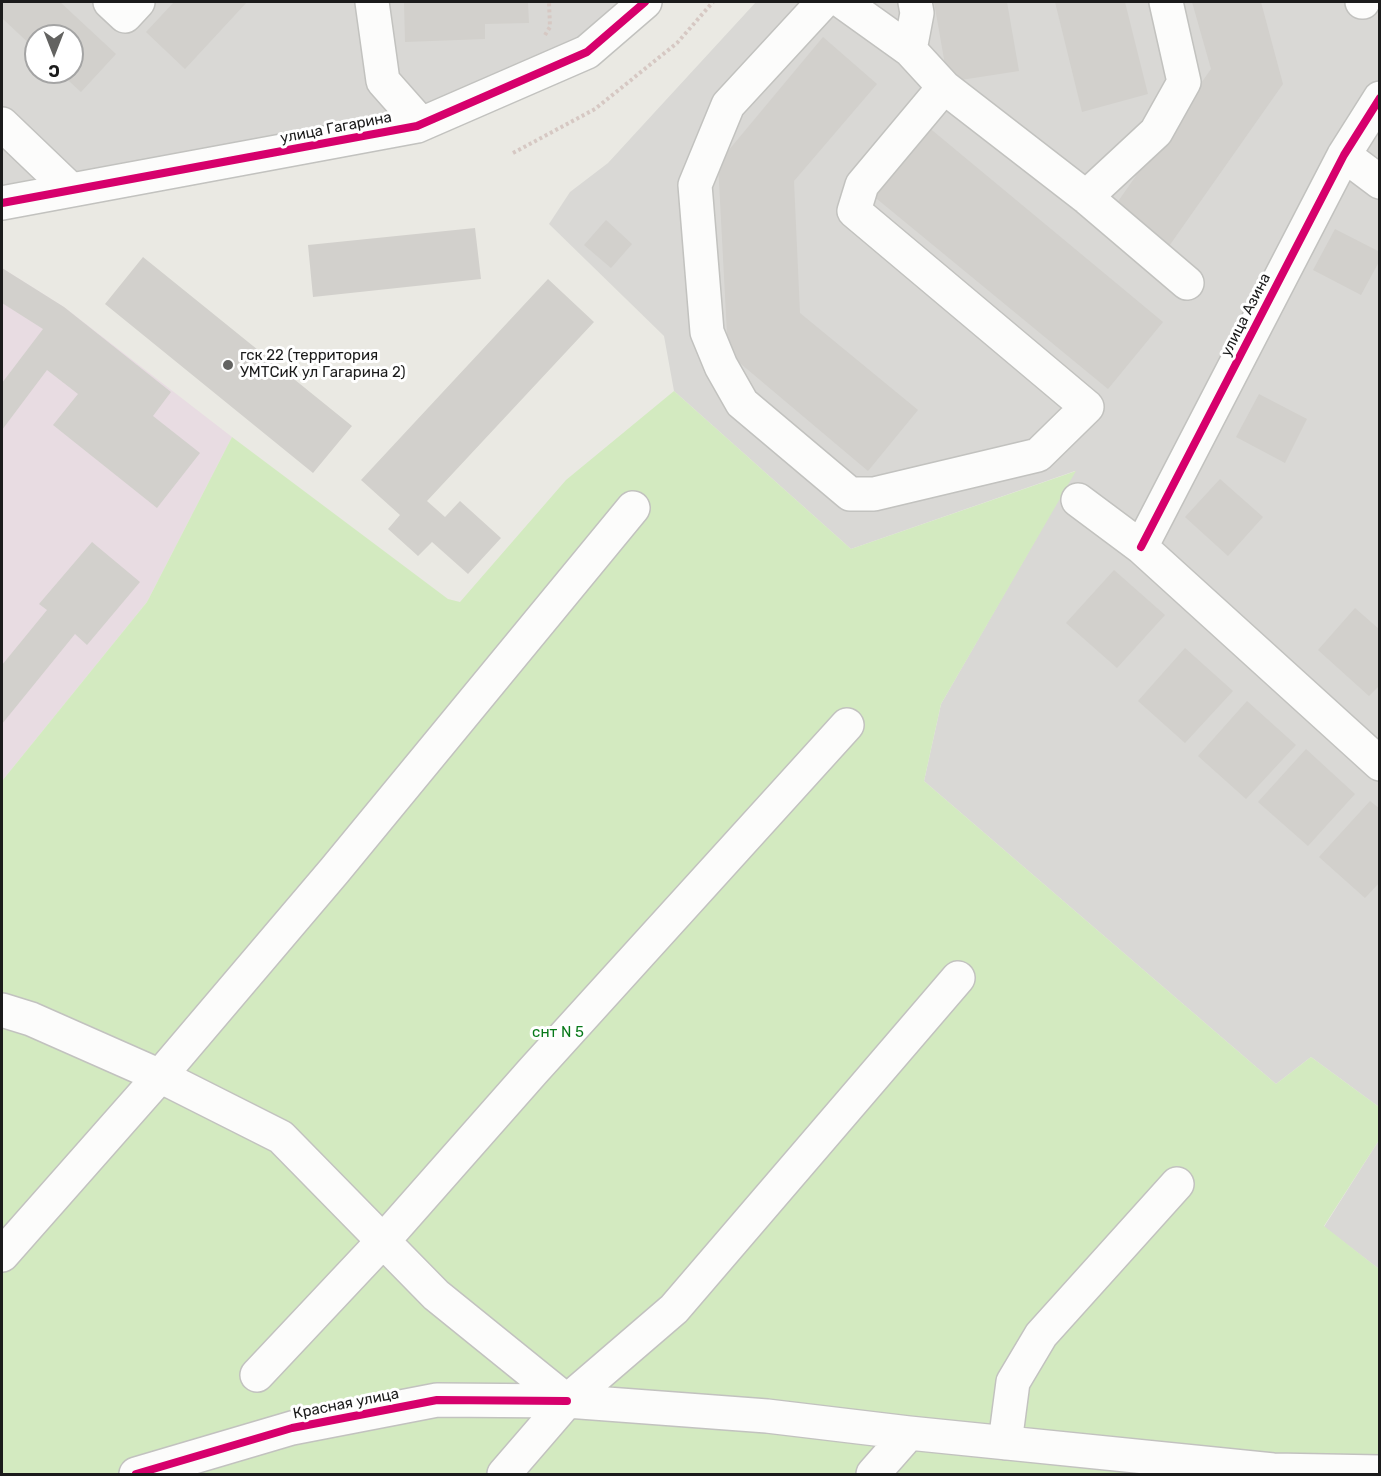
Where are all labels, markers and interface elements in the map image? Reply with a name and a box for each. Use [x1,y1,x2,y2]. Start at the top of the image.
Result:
north arrow [24,24,84,84]
text: С [48,61,60,80]
street label: улица Гагарина [279,108,393,148]
street label: улица Азина [1217,270,1275,360]
place label: гск 22 (территория УМТСиК ул Гагарина 2) [240,347,406,382]
marker: гск 22 (территория УМТСиК ул Гагарина 2) [221,358,235,372]
park label: снт N 5 [532,1024,584,1042]
street label: Красная улица [292,1385,400,1423]

